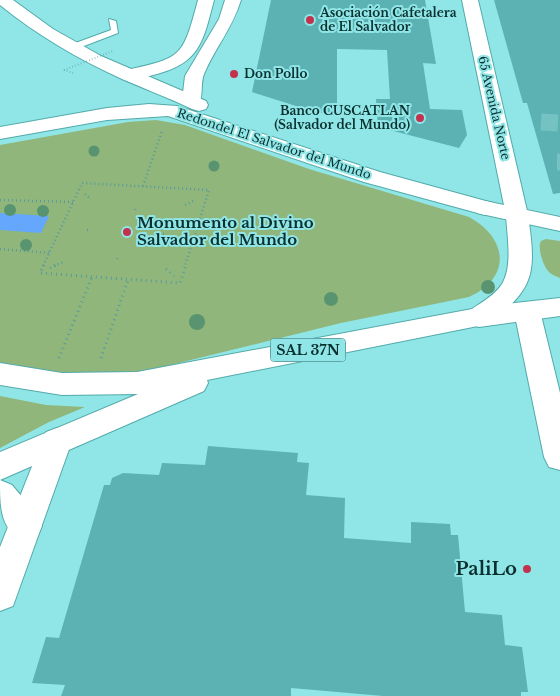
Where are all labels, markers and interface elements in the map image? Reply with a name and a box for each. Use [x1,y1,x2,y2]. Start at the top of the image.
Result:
place label: Asociación Cafetalera de El Salvador [319,5,457,34]
marker: Asociación Cafetalera de El Salvador [304,14,316,26]
street label: 65 Avenida Norte [475,55,514,161]
place label: Don Pollo [244,66,308,81]
marker: Don Pollo [228,68,240,80]
place label: Banco CUSCATLAN (Salvador del Mundo) [274,103,411,132]
street label: Redondel El Salvador del Mundo [175,105,373,182]
marker: Banco CUSCATLAN (Salvador del Mundo) [414,112,426,124]
place label: Monumento al Divino Salvador del Mundo [137,213,314,249]
marker: Monumento al Divino Salvador del Mundo [121,226,133,238]
road number: SAL 37N [270,338,346,362]
place label: PaliLo [456,558,517,580]
marker: PaliLo [521,563,533,575]

